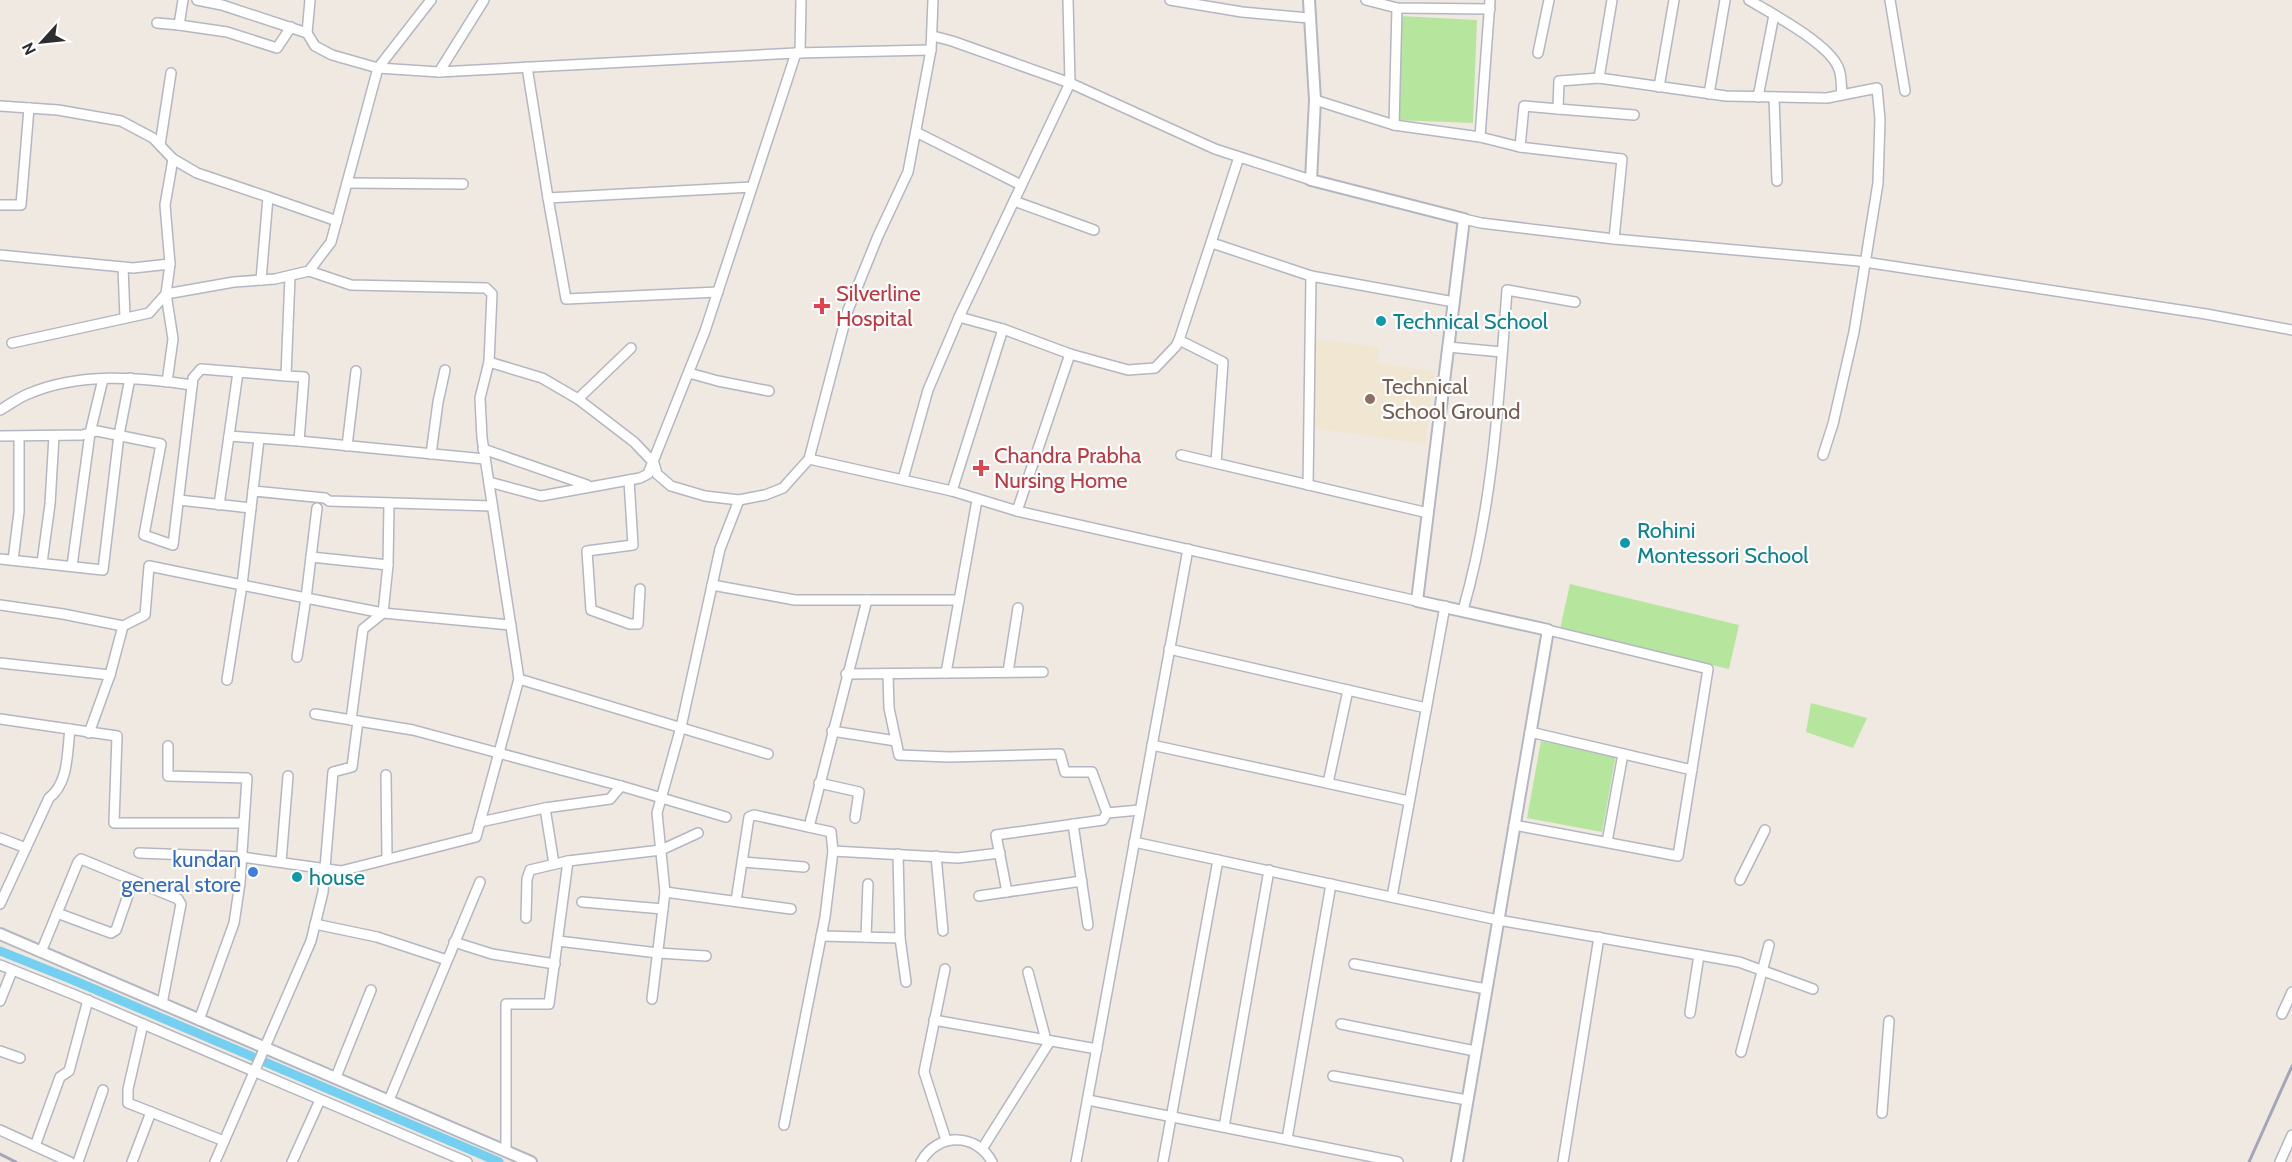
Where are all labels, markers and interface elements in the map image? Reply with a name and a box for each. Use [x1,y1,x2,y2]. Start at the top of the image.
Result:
north arrow [12,12,72,72]
text: N [18,39,40,58]
place label: Silverline Hospital [836,280,921,332]
marker: Silverline Hospital [813,297,831,315]
place label: Technical School [1393,308,1549,335]
marker: Technical School [1374,314,1388,328]
place label: Technical School Ground [1382,373,1521,425]
marker: Technical School Ground [1363,392,1377,406]
place label: Chandra Prabha Nursing Home [994,442,1142,494]
marker: Chandra Prabha Nursing Home [972,459,990,477]
place label: Rohini Montessori School [1637,517,1809,569]
marker: Rohini Montessori School [1618,536,1632,550]
place label: kundan general store [121,846,241,898]
place label: house [309,864,365,891]
marker: kundan general store [246,865,260,879]
marker: house [290,870,304,884]

